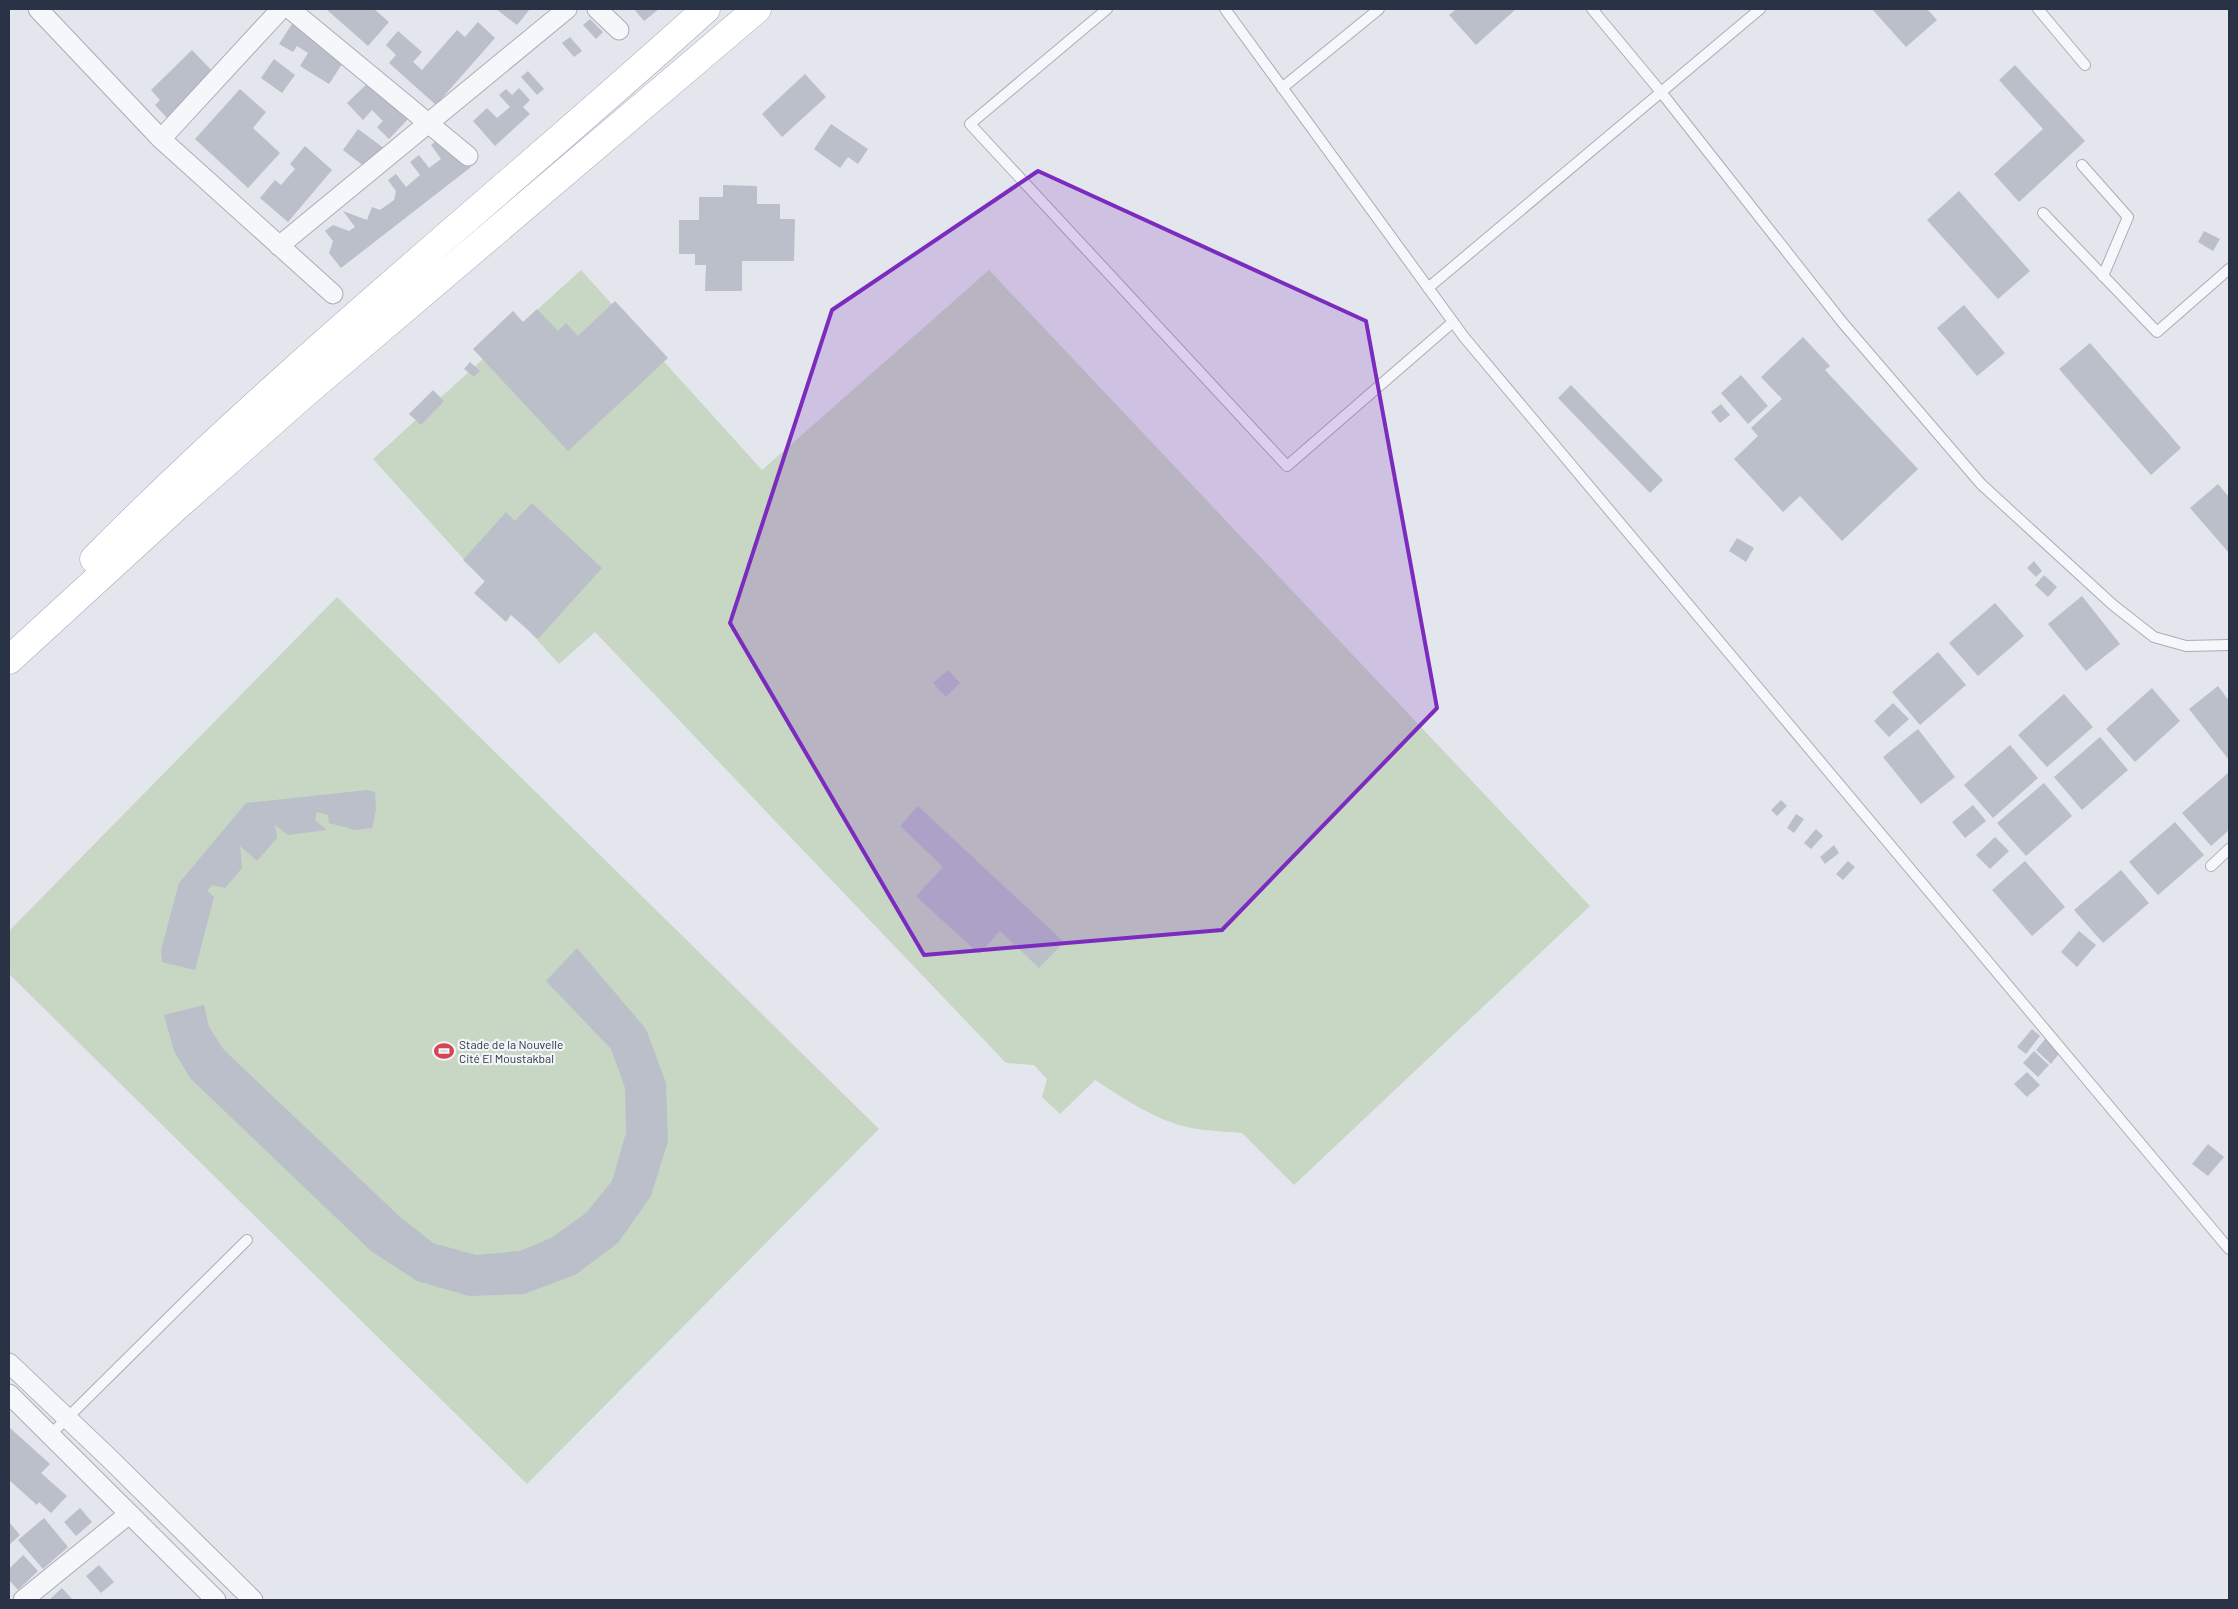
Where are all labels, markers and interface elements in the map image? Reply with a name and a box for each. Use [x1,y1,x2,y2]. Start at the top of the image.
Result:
place label: Stade de la Nouvelle Cité El Moustakbal [459,1037,563,1065]
sports icon: Stade de la Nouvelle Cité El Moustakbal [433,1040,455,1062]

